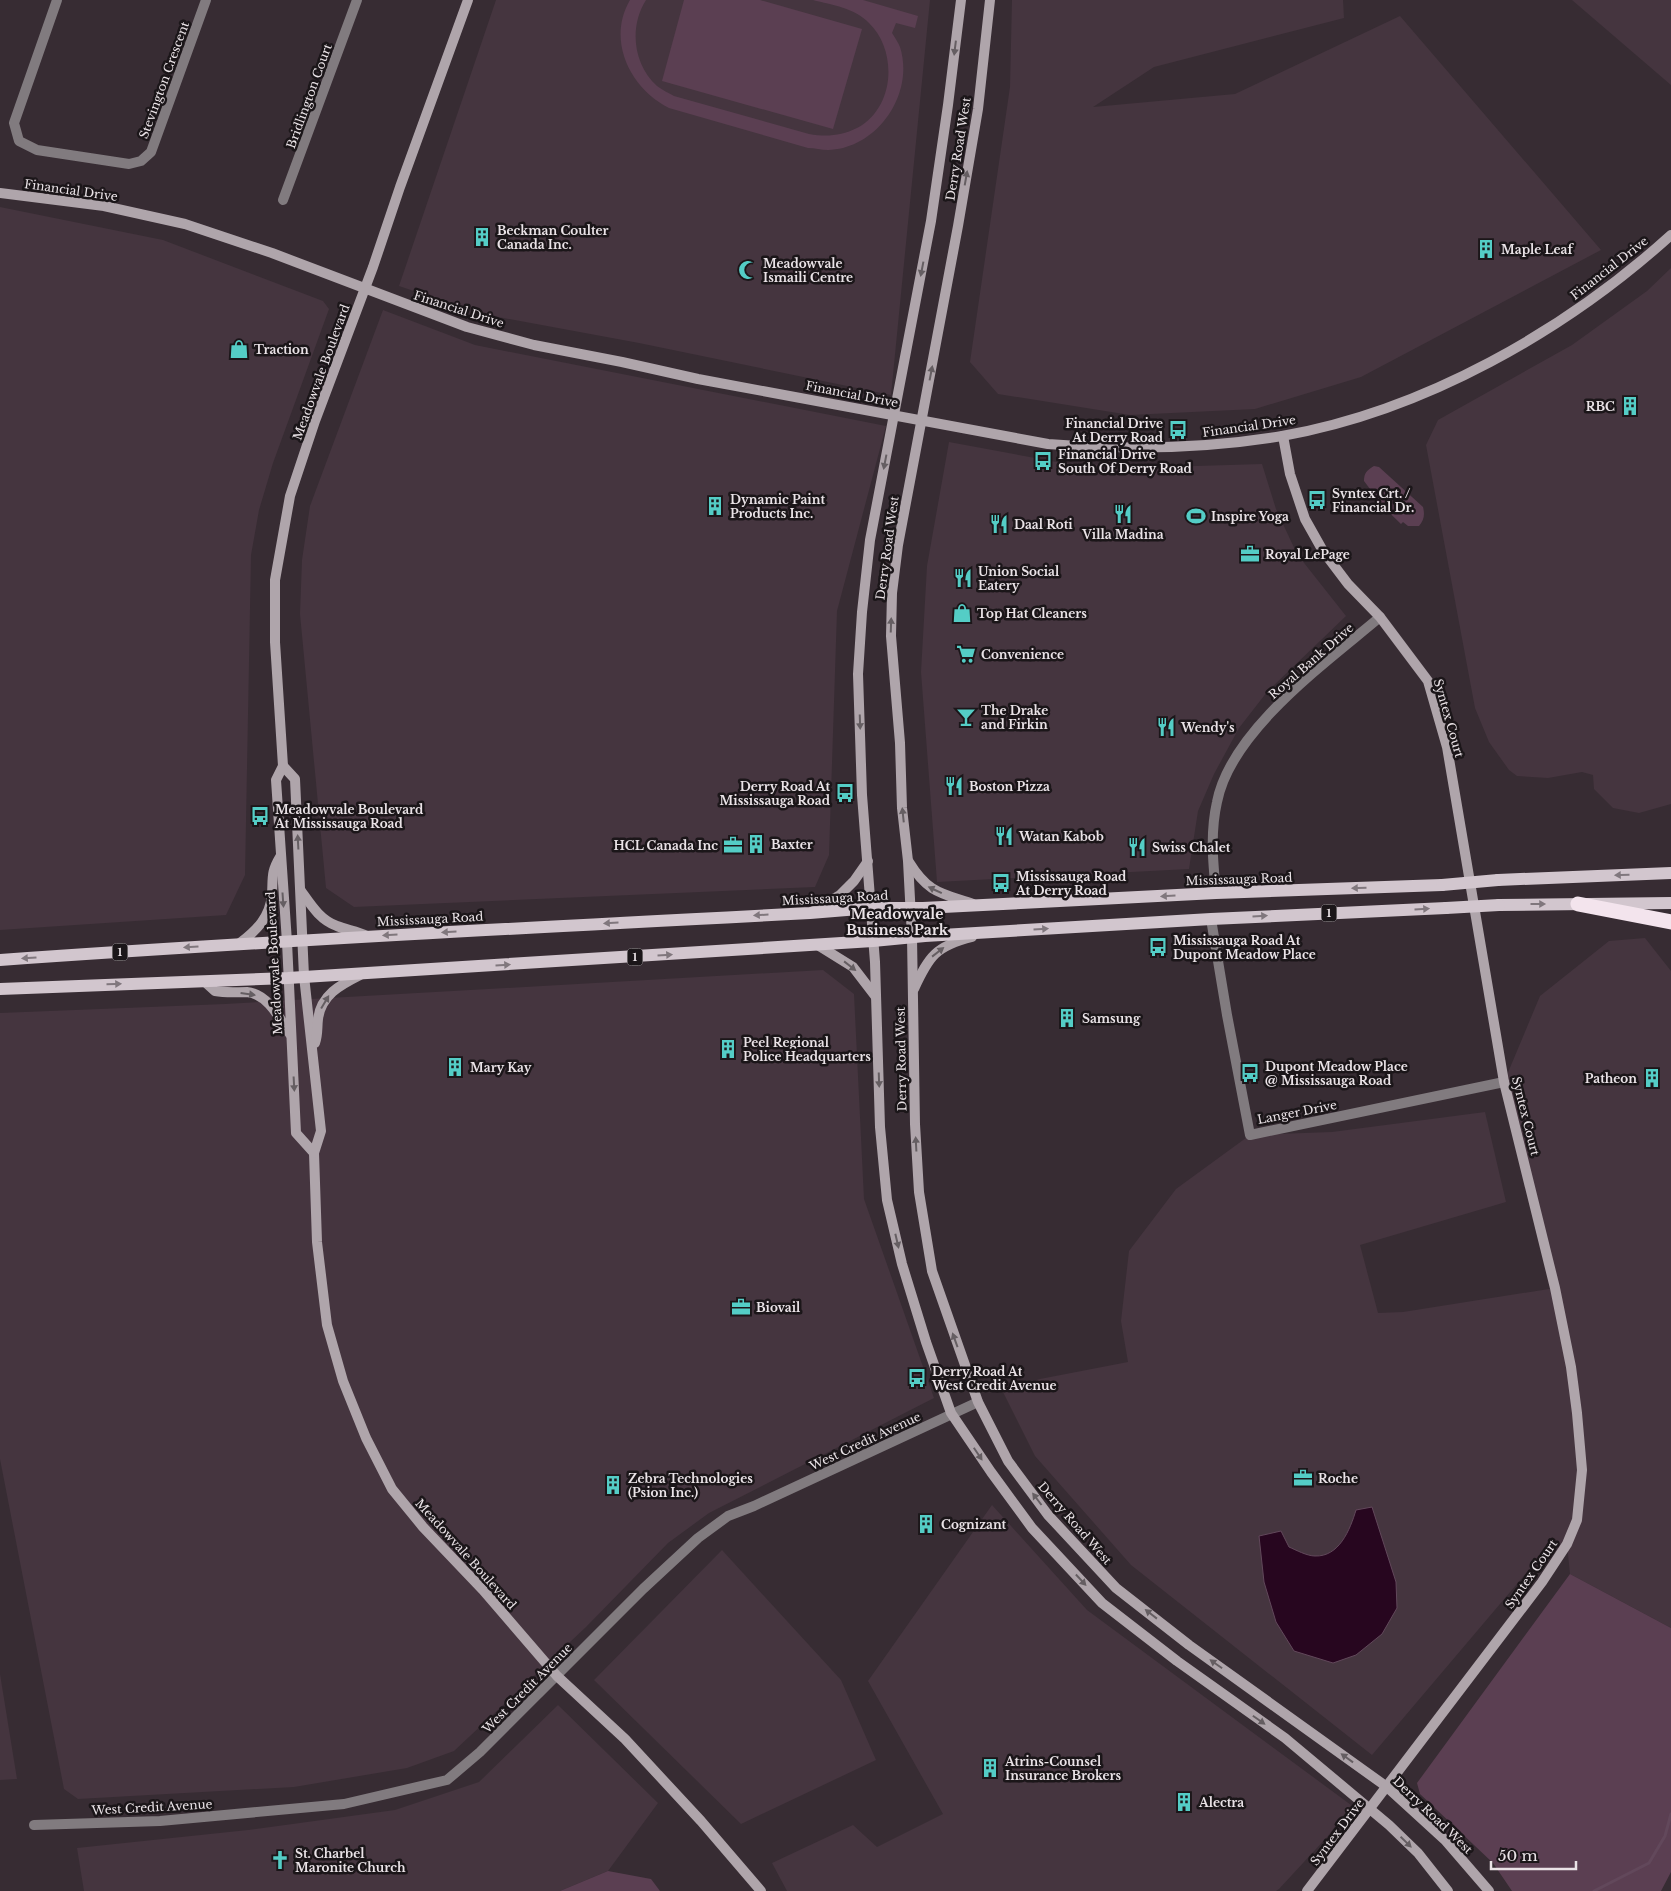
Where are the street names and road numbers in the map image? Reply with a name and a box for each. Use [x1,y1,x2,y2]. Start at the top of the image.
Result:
street label: Stevington Crescent [136,19,192,141]
street label: Bridlington Court [283,41,335,150]
street label: Derry Road West [942,96,974,202]
street label: Financial Drive [23,176,119,204]
street label: Financial Drive [1567,233,1651,303]
street label: Financial Drive [412,287,506,331]
street label: Meadowvale Boulevard [289,302,353,442]
street label: Financial Drive [804,378,900,410]
street label: Financial Drive [1201,412,1297,440]
street label: Derry Road West [872,495,902,601]
street label: Royal Bank Drive [1265,620,1357,702]
street label: Syntex Court [1431,677,1468,760]
street label: Mississauga Road [1185,870,1293,888]
street label: Mississauga Road [781,888,889,908]
street label: Meadowvale Boulevard [263,891,285,1035]
road number: 1 [1322,904,1336,921]
street label: Mississauga Road [376,909,484,929]
road number: 1 [112,944,128,960]
road number: 1 [628,949,642,966]
street label: Derry Road West [893,1006,909,1111]
street label: Syntex Court [1509,1075,1543,1158]
street label: Langer Drive [1256,1097,1338,1127]
street label: West Credit Avenue [806,1409,923,1474]
street label: Derry Road West [1035,1479,1115,1568]
street label: Meadowvale Boulevard [412,1496,520,1612]
street label: Syntex Court [1502,1536,1561,1612]
street label: West Credit Avenue [478,1640,575,1737]
street label: Derry Road West [1390,1773,1476,1857]
street label: West Credit Avenue [90,1796,213,1818]
street label: Syntex Drive [1307,1796,1367,1868]

